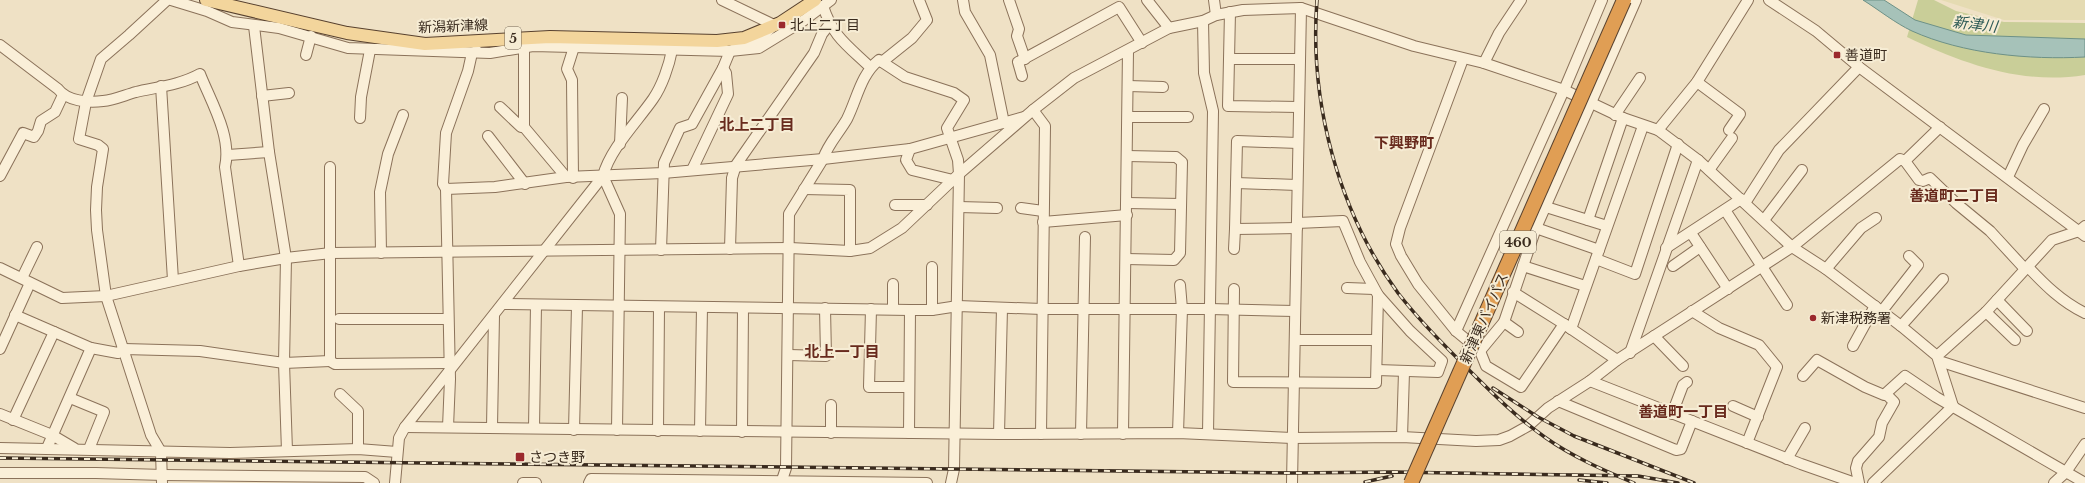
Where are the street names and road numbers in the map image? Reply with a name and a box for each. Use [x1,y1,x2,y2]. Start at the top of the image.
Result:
street label: 新潟新津線 [418,16,488,36]
road number: 5 [505,27,521,49]
road number: 460 [1500,231,1536,253]
street label: 新津東バイパス [1456,270,1512,366]

